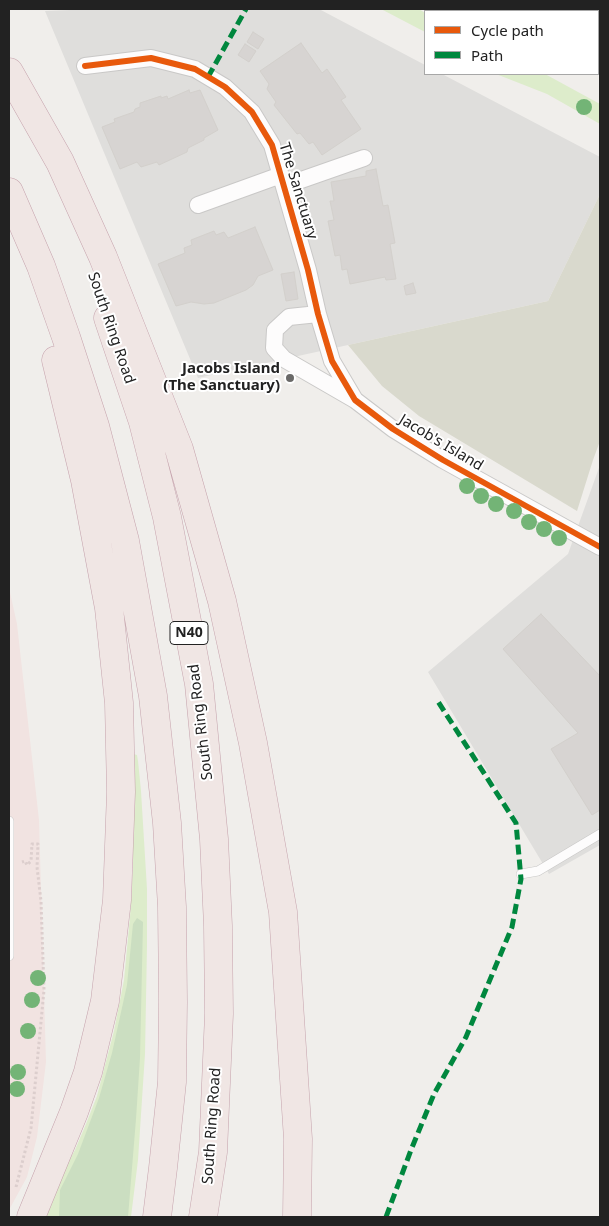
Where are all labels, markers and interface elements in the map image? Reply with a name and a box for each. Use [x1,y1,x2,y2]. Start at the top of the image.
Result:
legend [424,10,599,75]
text: Cycle path [471,20,544,40]
text: Path [471,45,503,65]
street label: The Sanctuary [275,141,321,241]
street label: South Ring Road [83,270,139,386]
place label: Jacobs Island (The Sanctuary) [163,360,280,395]
marker: Jacobs Island (The Sanctuary) [284,372,296,384]
street label: Jacob's Island [396,411,486,475]
road number: N40 [170,622,208,644]
street label: South Ring Road [185,663,217,781]
street label: South Ring Road [199,1067,225,1185]

